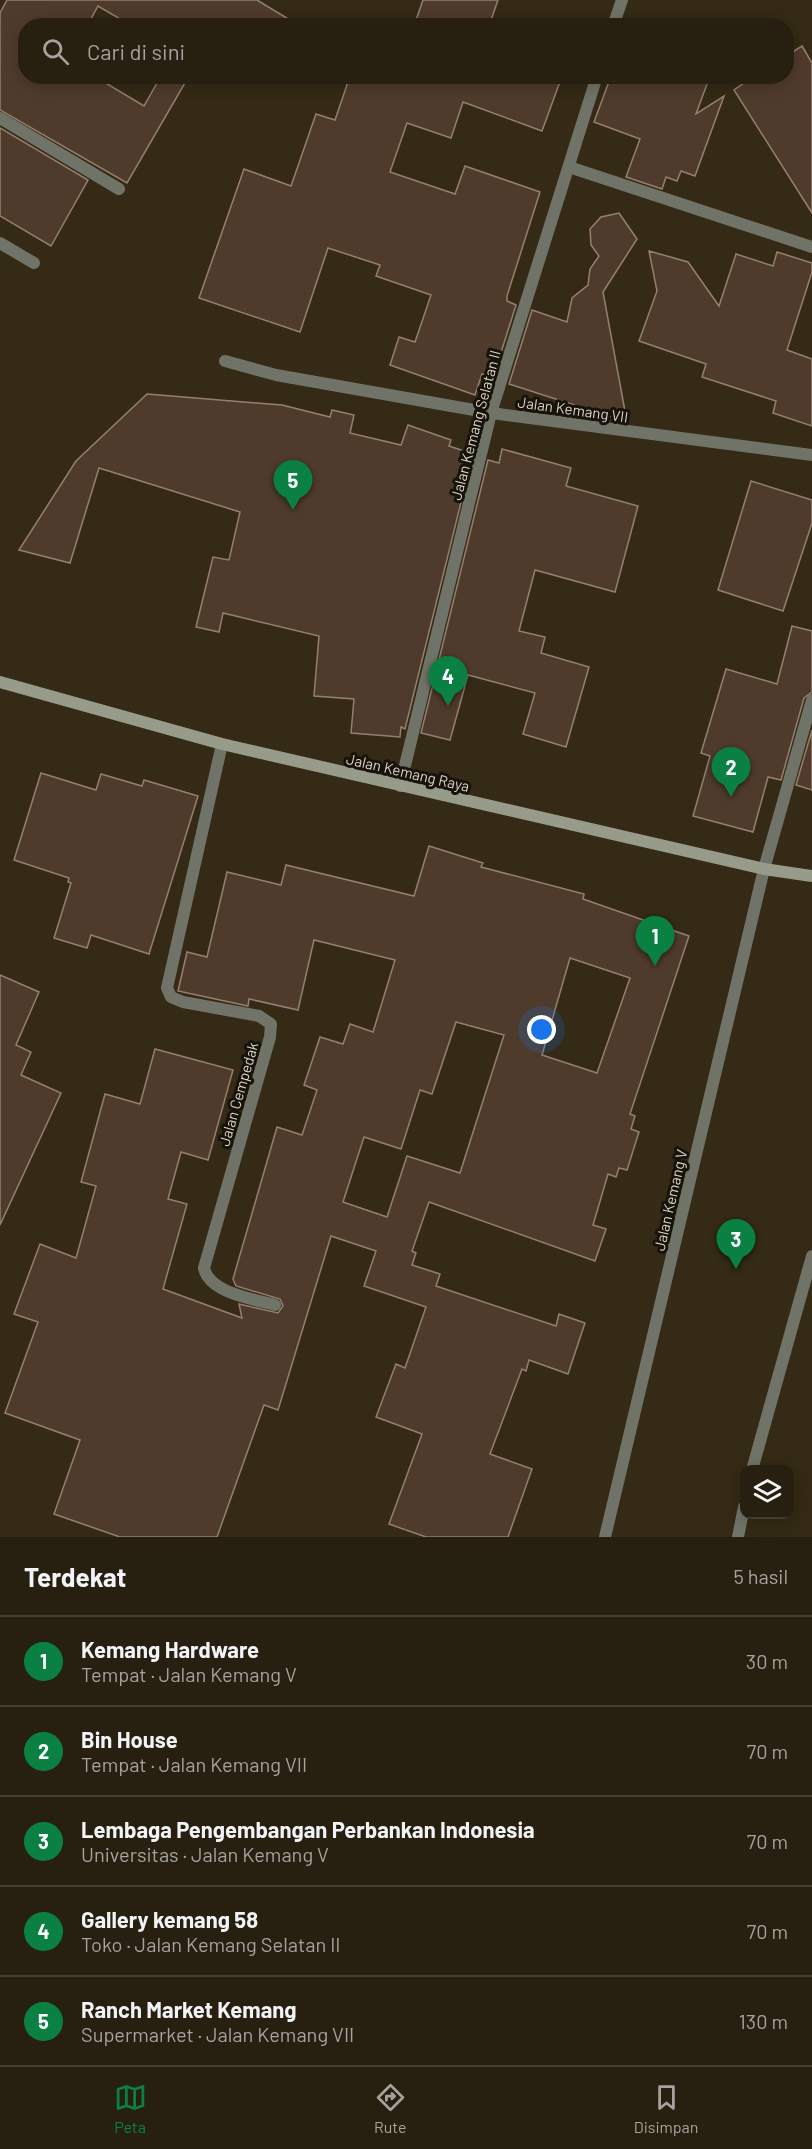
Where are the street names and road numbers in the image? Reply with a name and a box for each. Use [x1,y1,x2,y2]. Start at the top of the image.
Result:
street label: Jalan Kemang Selatan II [446,348,504,502]
street label: Jalan Kemang VII [517,392,629,426]
street label: Jalan Kemang Raya [345,749,471,795]
street label: Jalan Cempedak [215,1039,262,1148]
street label: Jalan Kemang V [650,1147,690,1252]

